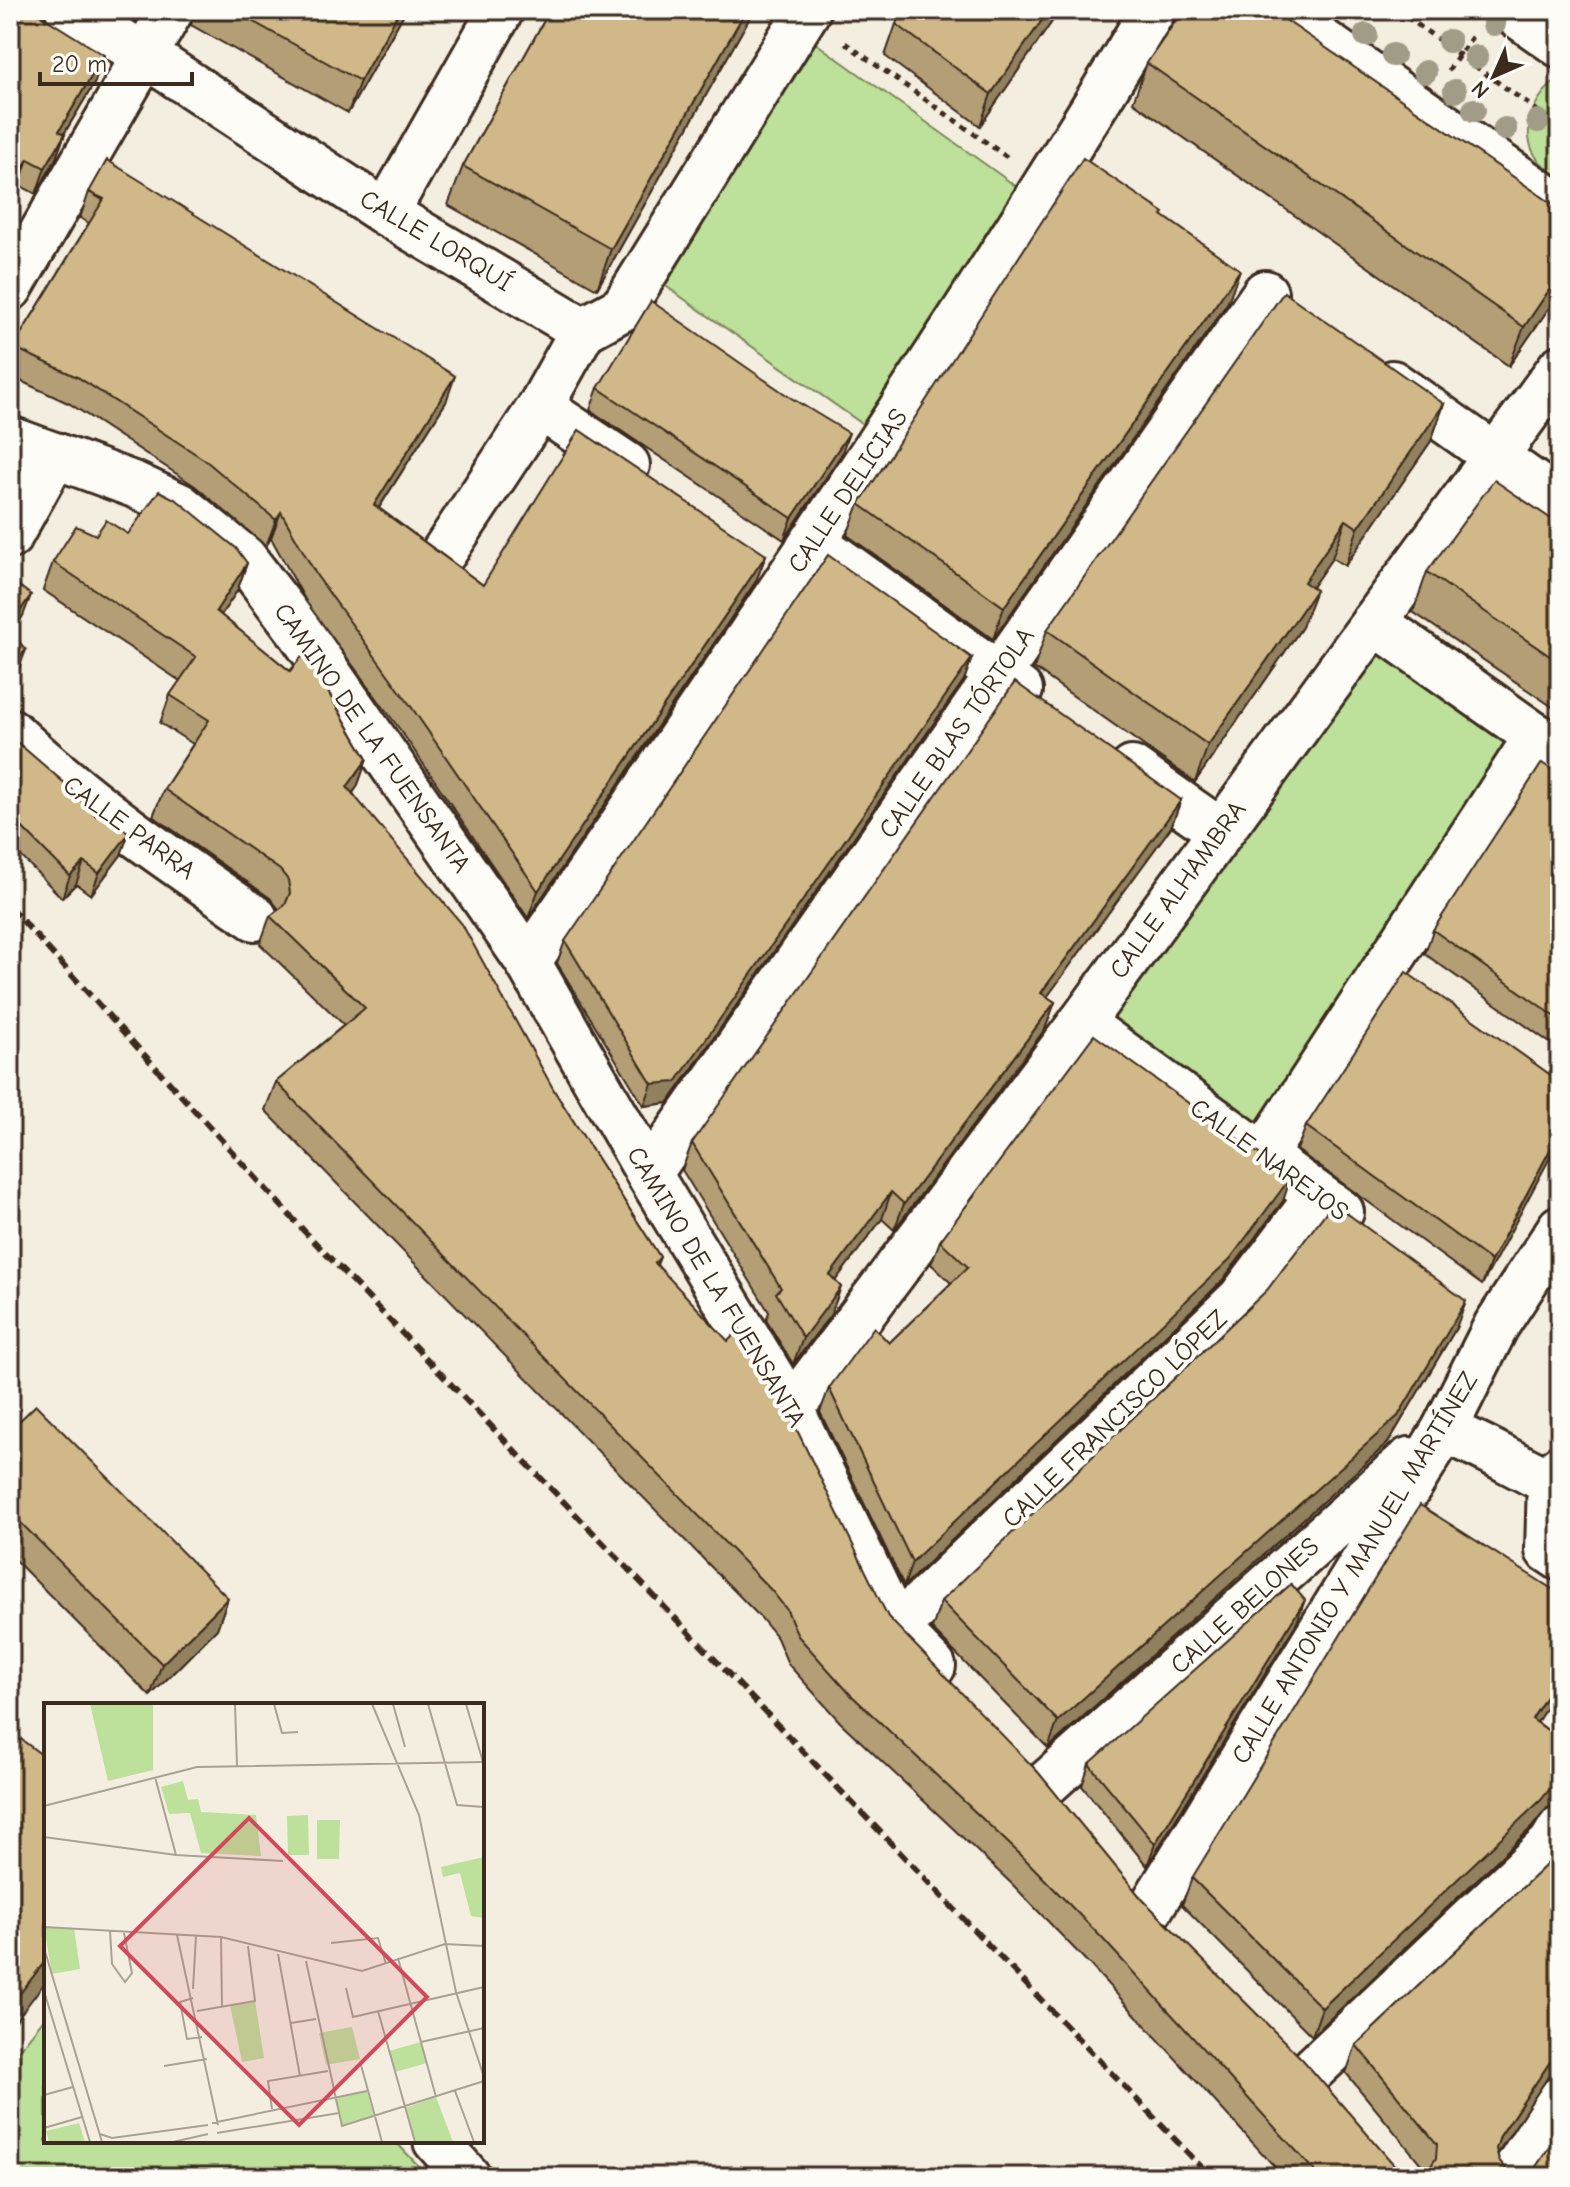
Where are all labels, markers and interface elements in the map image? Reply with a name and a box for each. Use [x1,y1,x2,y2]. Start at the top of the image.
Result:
scale bar [40,36,192,86]
north arrow [1454,36,1534,116]
text: 20 m [52,50,107,78]
text: N [1466,75,1495,104]
street label: CALLE LORQUÍ [354,183,518,298]
street label: CALLE DELICIAS [782,403,914,579]
street label: CAMINO DE LA FUENSANTA [267,598,477,878]
street label: CALLE BLAS TÓRTOLA [872,621,1041,844]
street label: CALLE PARRA [57,770,201,886]
street label: CALLE ALHAMBRA [1104,795,1252,985]
street label: CALLE NAREJOS [1184,1093,1354,1227]
street label: CAMINO DE LA FUENSANTA [620,1141,812,1433]
street label: CALLE FRANCISCO LÓPEZ [996,1303,1233,1534]
street label: CALLE ANTONIO Y MANUEL MARTÍNEZ [1225,1366,1484,1769]
street label: CALLE BELONES [1165,1532,1325,1680]
inset map [44,1703,484,2143]

